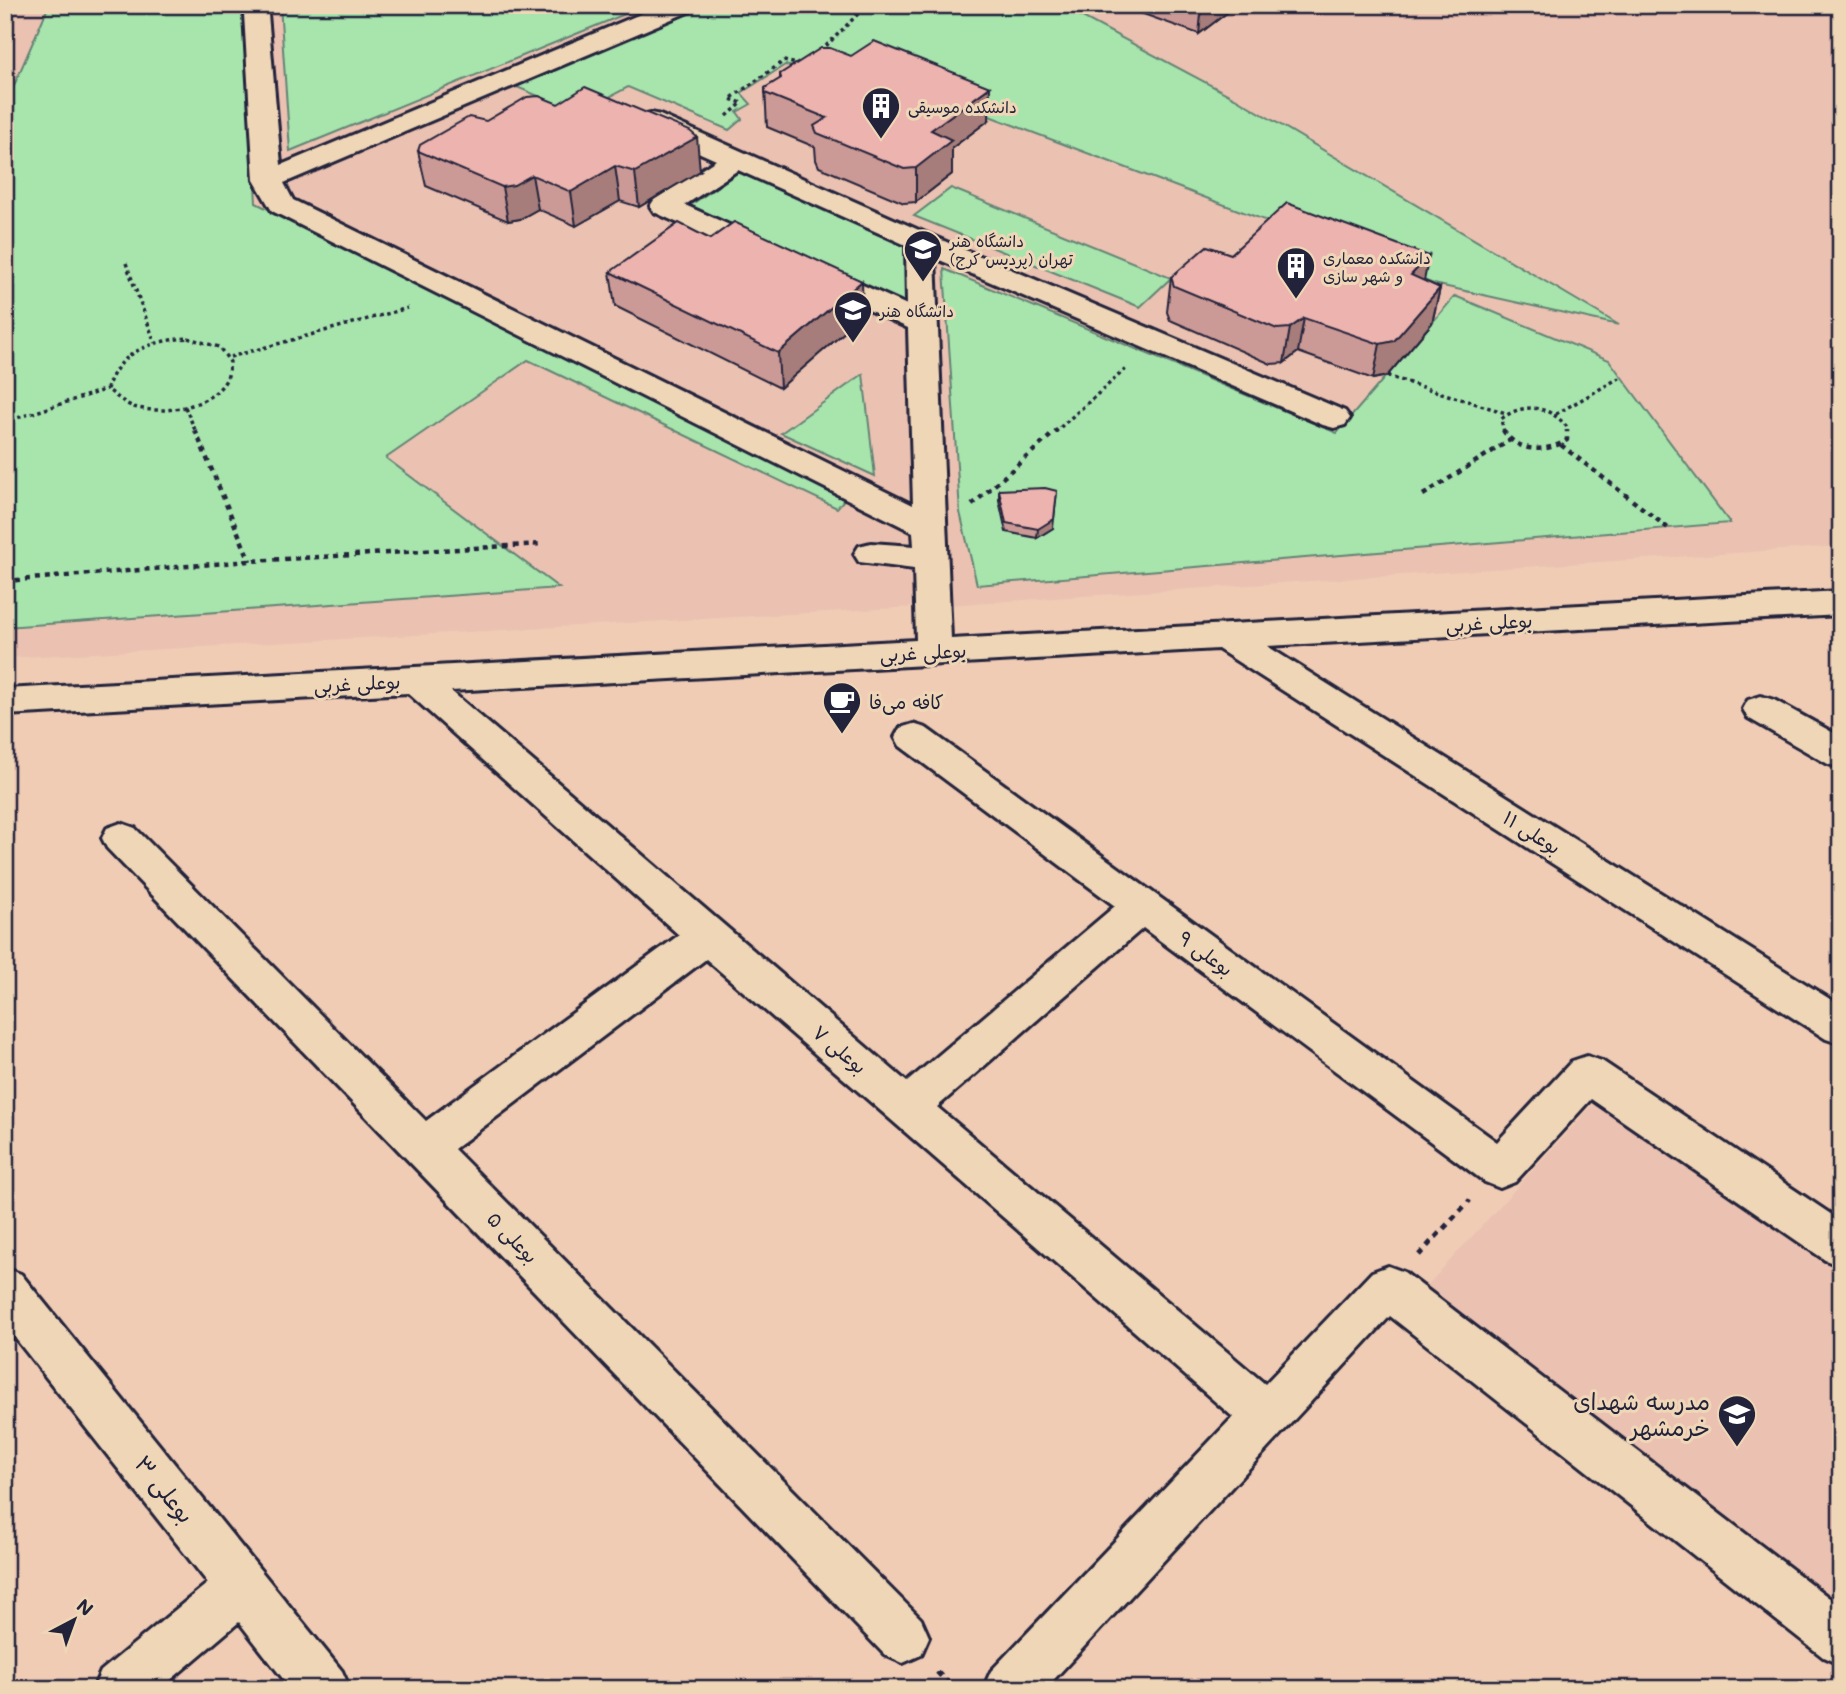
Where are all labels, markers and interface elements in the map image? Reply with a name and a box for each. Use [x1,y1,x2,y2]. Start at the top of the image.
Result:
building icon: دانشکده موسیقی [860,85,902,140]
place label: دانشکده موسیقی [908,96,1017,118]
school or university icon: دانشگاه هنر تهران (پردیس کرج) [902,228,944,283]
place label: دانشگاه هنر تهران (پردیس کرج) [948,230,1073,270]
building icon: دانشکده معماری و شهر سازی [1275,245,1317,300]
place label: دانشکده معماری و شهر سازی [1323,247,1431,286]
school or university icon: دانشگاه هنر [832,289,874,344]
place label: دانشگاه هنر [878,300,954,321]
street label: بوعلی غربی [1445,607,1533,638]
street label: بوعلی غربی [879,637,967,668]
street label: بوعلی غربی [313,668,401,699]
cafe icon: کافه می‌فا [821,680,863,735]
place label: کافه می‌فا [869,689,944,715]
street label: بوعلی ۱۱ [1498,805,1566,860]
street label: بوعلی ۹ [1173,925,1238,982]
street label: بوعلی ۷ [807,1019,872,1080]
street label: بوعلی ۵ [481,1206,544,1269]
place label: مدرسه شهدای خرمشهر [1573,1386,1710,1442]
school or university icon: مدرسه شهدای خرمشهر [1716,1393,1758,1448]
street label: بوعلی ۳ [128,1449,201,1530]
north arrow [38,1586,108,1656]
text: N [72,1593,99,1621]

